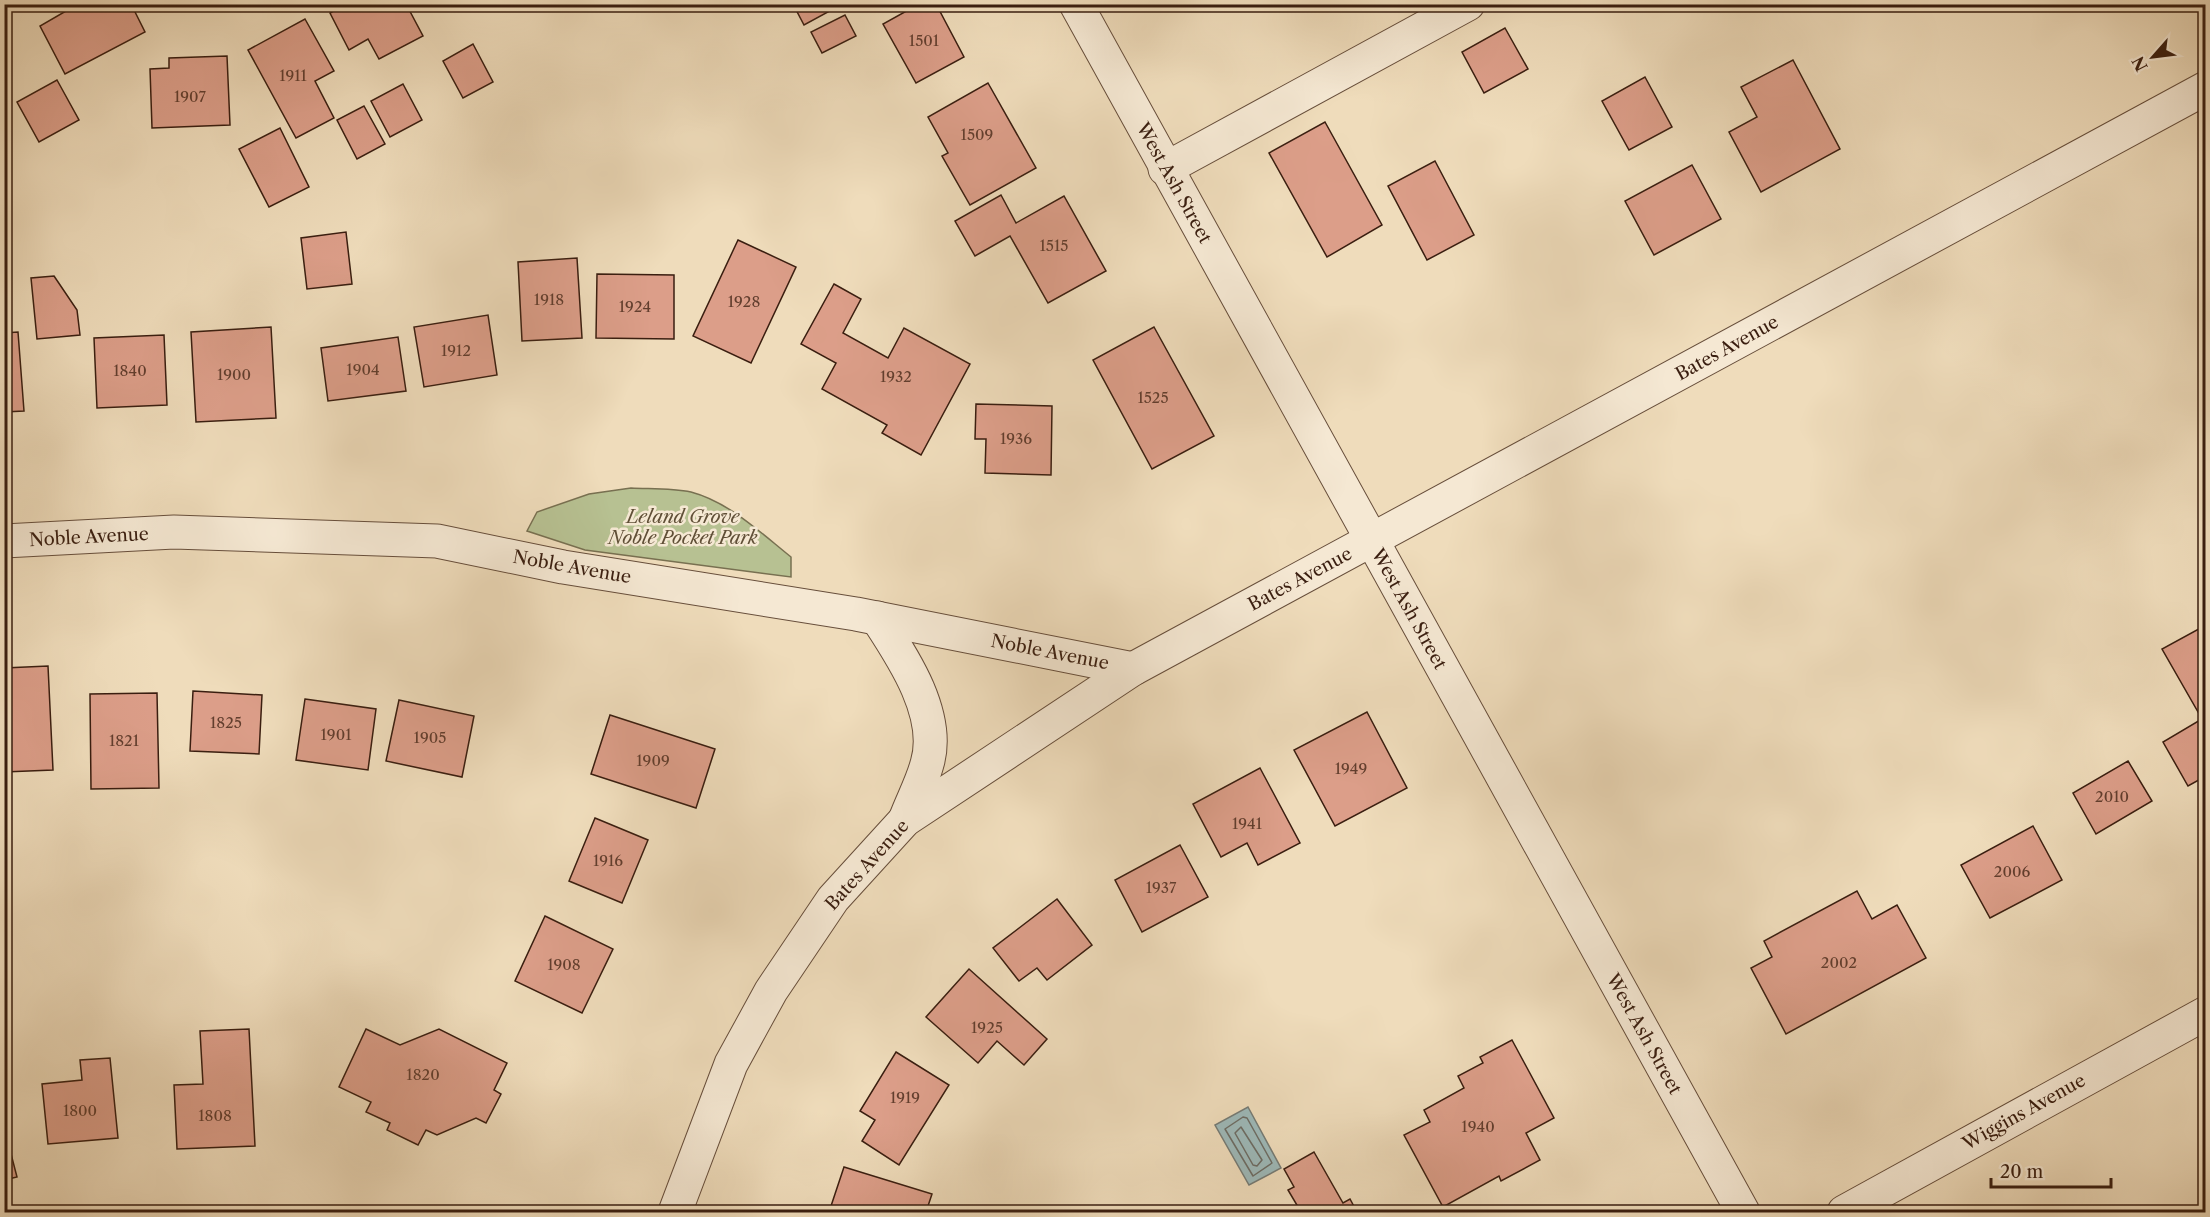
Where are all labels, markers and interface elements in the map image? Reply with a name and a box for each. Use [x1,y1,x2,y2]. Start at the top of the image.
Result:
north arrow [2123,27,2183,87]
house number: 1501 [909,31,940,50]
text: N [2128,53,2152,75]
house number: 1911 [279,66,308,85]
house number: 1907 [174,87,207,106]
street label: West Ash Street [1131,118,1217,248]
house number: 1509 [961,125,993,144]
house number: 1515 [1040,236,1068,255]
house number: 1918 [534,290,564,309]
house number: 1928 [728,292,760,311]
house number: 1924 [619,297,651,316]
street label: Bates Avenue [1672,311,1782,385]
house number: 1912 [441,341,471,360]
house number: 1904 [346,360,380,379]
house number: 1840 [113,361,147,380]
house number: 1900 [217,365,251,384]
house number: 1932 [880,367,912,386]
house number: 1525 [1137,388,1169,407]
house number: 1936 [1000,429,1032,448]
park label: Leland Grove Noble Pocket Park [606,506,758,549]
street label: Noble Avenue [29,523,149,551]
street label: Bates Avenue [1244,542,1356,616]
street label: West Ash Street [1366,544,1452,674]
street label: Noble Avenue [511,546,633,588]
street label: Noble Avenue [989,630,1111,674]
house number: 1825 [210,713,242,732]
house number: 1901 [321,725,352,744]
house number: 1905 [414,728,446,747]
house number: 1821 [109,731,140,750]
house number: 1909 [636,751,670,770]
house number: 1949 [1335,759,1367,778]
house number: 2010 [2095,787,2129,806]
house number: 1941 [1232,814,1263,833]
street label: Bates Avenue [821,815,913,915]
house number: 1916 [593,851,623,870]
house number: 2006 [1994,862,2030,881]
house number: 1937 [1146,878,1177,897]
house number: 2002 [1821,953,1857,972]
house number: 1908 [547,955,581,974]
street label: West Ash Street [1601,969,1687,1099]
house number: 1925 [971,1018,1003,1037]
house number: 1820 [406,1065,440,1084]
street label: Wiggins Avenue [1958,1069,2089,1155]
house number: 1919 [890,1088,920,1107]
house number: 1800 [63,1101,97,1120]
house number: 1808 [198,1106,232,1125]
house number: 1940 [1461,1117,1495,1136]
scale bar [1991,1151,2111,1189]
text: 20 m [2000,1161,2044,1183]

